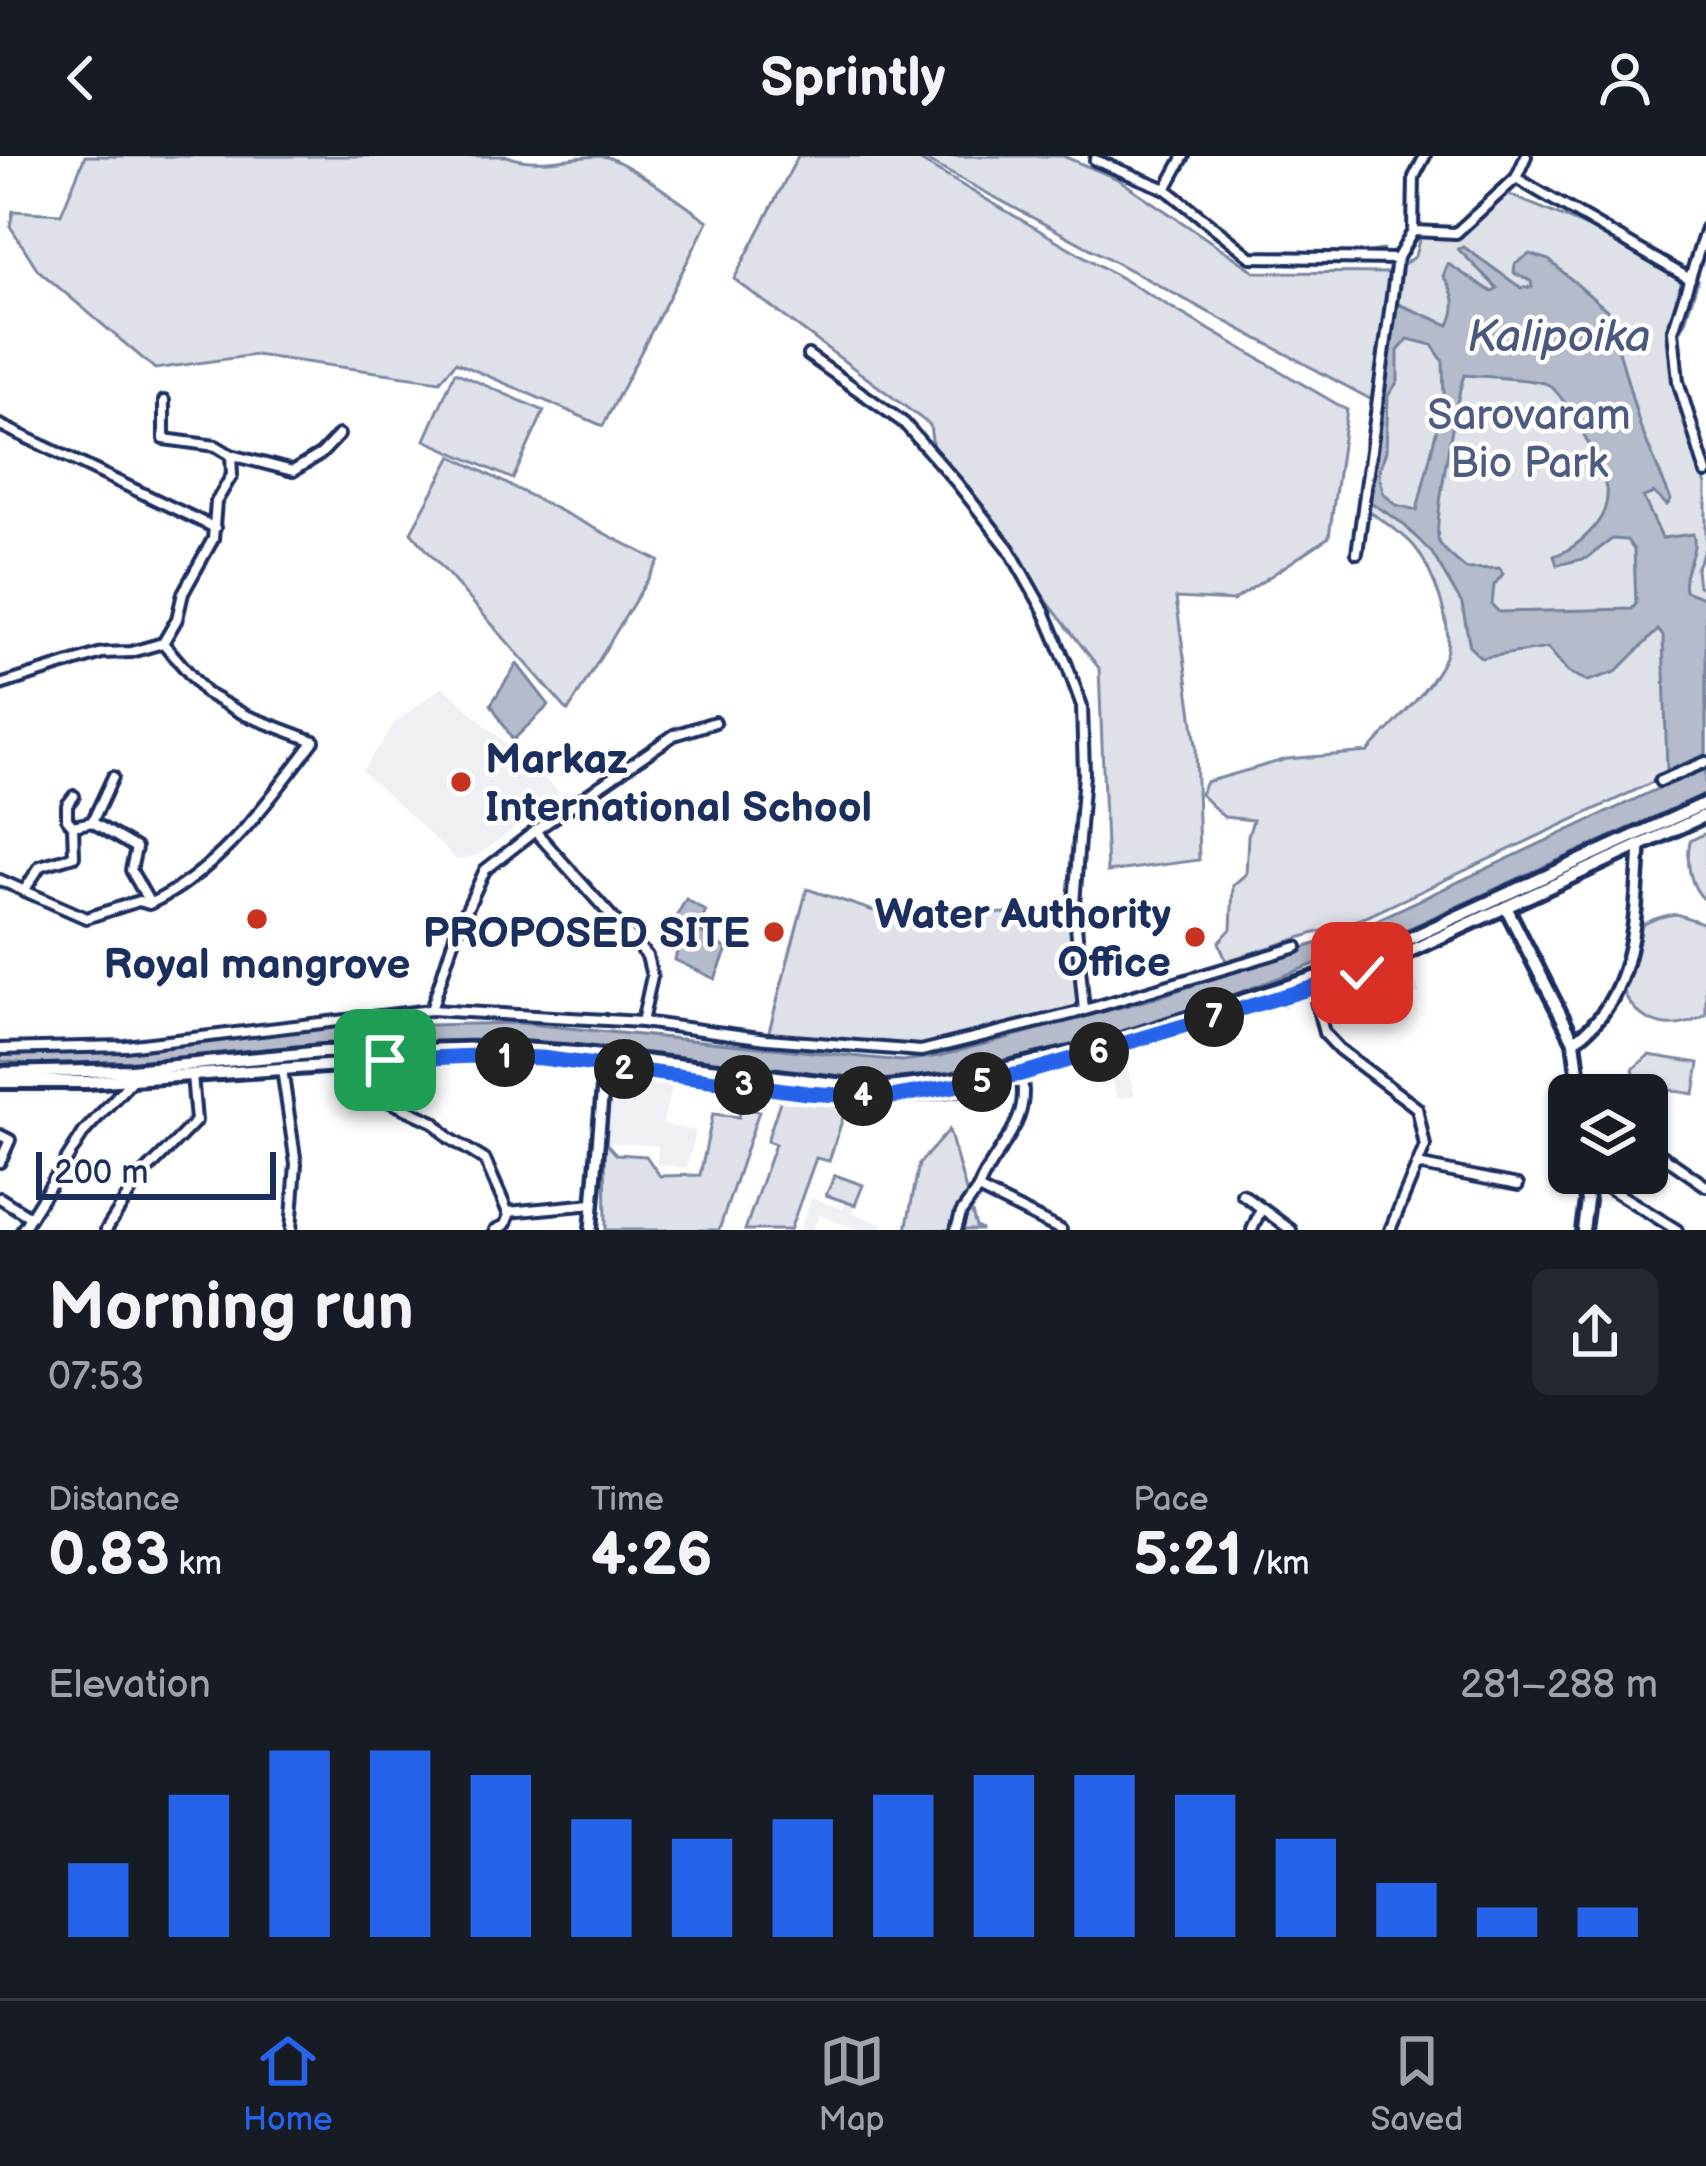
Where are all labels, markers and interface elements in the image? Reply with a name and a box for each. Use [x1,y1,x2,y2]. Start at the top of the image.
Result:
icon: back [48,45,114,111]
icon: person [1592,45,1658,111]
text: Sprintly [760,46,946,111]
water label: Kalipoika [1467,310,1651,365]
park label: Sarovaram Bio Park [1427,391,1631,490]
place label: Markaz International School [485,735,872,834]
marker: Markaz International School [448,769,474,795]
place label: Water Authority Office [875,890,1171,989]
marker: Royal mangrove [244,906,270,932]
place label: PROPOSED SITE [423,909,750,960]
marker: PROPOSED SITE [761,919,787,945]
pin [1311,922,1413,1024]
marker: Water Authority Office [1182,924,1208,950]
place label: Royal mangrove [104,940,410,991]
icon: check [1329,940,1395,1006]
pin: 7 [1184,987,1244,1047]
text: 7 [1205,997,1223,1037]
pin [334,1009,436,1111]
pin: 6 [1069,1022,1129,1082]
icon: arrive [352,1027,418,1093]
pin: 1 [475,1027,535,1087]
text: 6 [1089,1032,1109,1072]
text: 1 [498,1037,512,1077]
pin: 2 [594,1039,654,1099]
text: 2 [614,1049,634,1089]
pin: 5 [952,1052,1012,1112]
pin: 3 [714,1055,774,1115]
text: 5 [972,1062,992,1102]
text: 3 [734,1065,754,1105]
pin: 4 [833,1066,893,1126]
map controls [1548,1074,1668,1194]
button: layers [1548,1074,1668,1194]
text: 4 [853,1076,873,1116]
scale bar [36,1146,276,1199]
text: 200 m [54,1153,148,1193]
text: Morning run [48,1269,414,1348]
button: share [1532,1269,1658,1395]
text: 07:53 [48,1354,144,1401]
text: Distance [48,1480,180,1520]
text: Time [591,1480,664,1520]
text: Pace [1133,1480,1209,1520]
text: 0.83 [48,1520,170,1592]
text: 4:26 [591,1520,713,1592]
text: 5:21 [1133,1520,1242,1592]
text: km [170,1544,222,1584]
text: /km [1242,1544,1310,1584]
text: Elevation [48,1662,211,1709]
text: 281–288 m [1460,1662,1658,1709]
tab: Home [243,2028,333,2140]
tab: Map [818,2028,885,2140]
tab: Saved [1371,2028,1463,2140]

